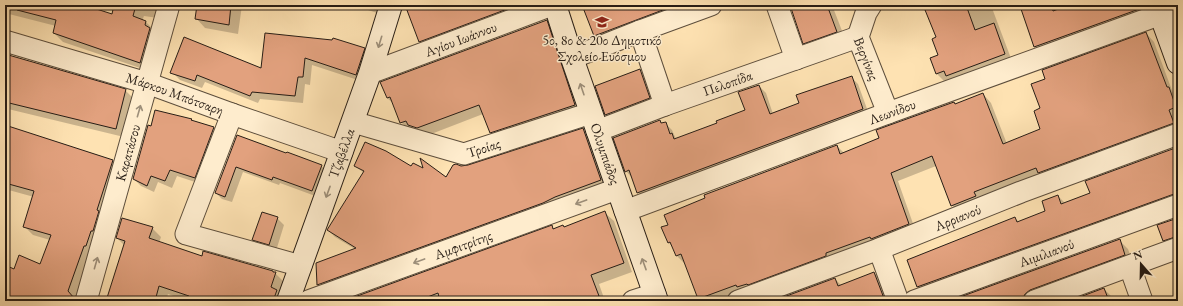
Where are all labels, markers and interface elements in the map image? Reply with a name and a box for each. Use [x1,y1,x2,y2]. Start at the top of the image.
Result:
school or university icon: 5ο, 8ο & 20ο Δημοτικό Σχολείο Ευόσμου [594,14,610,30]
street label: Αγίου Ιωάννου [421,17,499,61]
place label: 5ο, 8ο & 20ο Δημοτικό Σχολείο Ευόσμου [543,31,662,65]
street label: Βεργίνας [850,34,883,83]
one-way arrow [376,36,383,49]
street label: Πελοπίδα [700,66,755,100]
street label: Μάρκου Μπότσαρη [124,68,226,119]
one-way arrow [578,83,586,95]
street label: Λεωνίδου [865,95,918,129]
one-way arrow [136,105,143,118]
street label: Ολυμπιάδος [586,120,625,187]
street label: Καρατάσου [111,122,144,183]
street label: Τζαβέλλα [324,125,359,181]
street label: Τροίας [464,134,503,162]
one-way arrow [323,185,331,197]
one-way arrow [575,198,587,206]
street label: Αρριανού [931,200,984,235]
street label: Αμφιτρίτης [431,226,495,264]
street label: Αιμιλιανού [1015,235,1077,271]
north arrow [1121,244,1161,284]
text: N [1131,246,1144,263]
one-way arrow [93,257,101,270]
one-way arrow [413,257,425,265]
one-way arrow [640,259,648,271]

